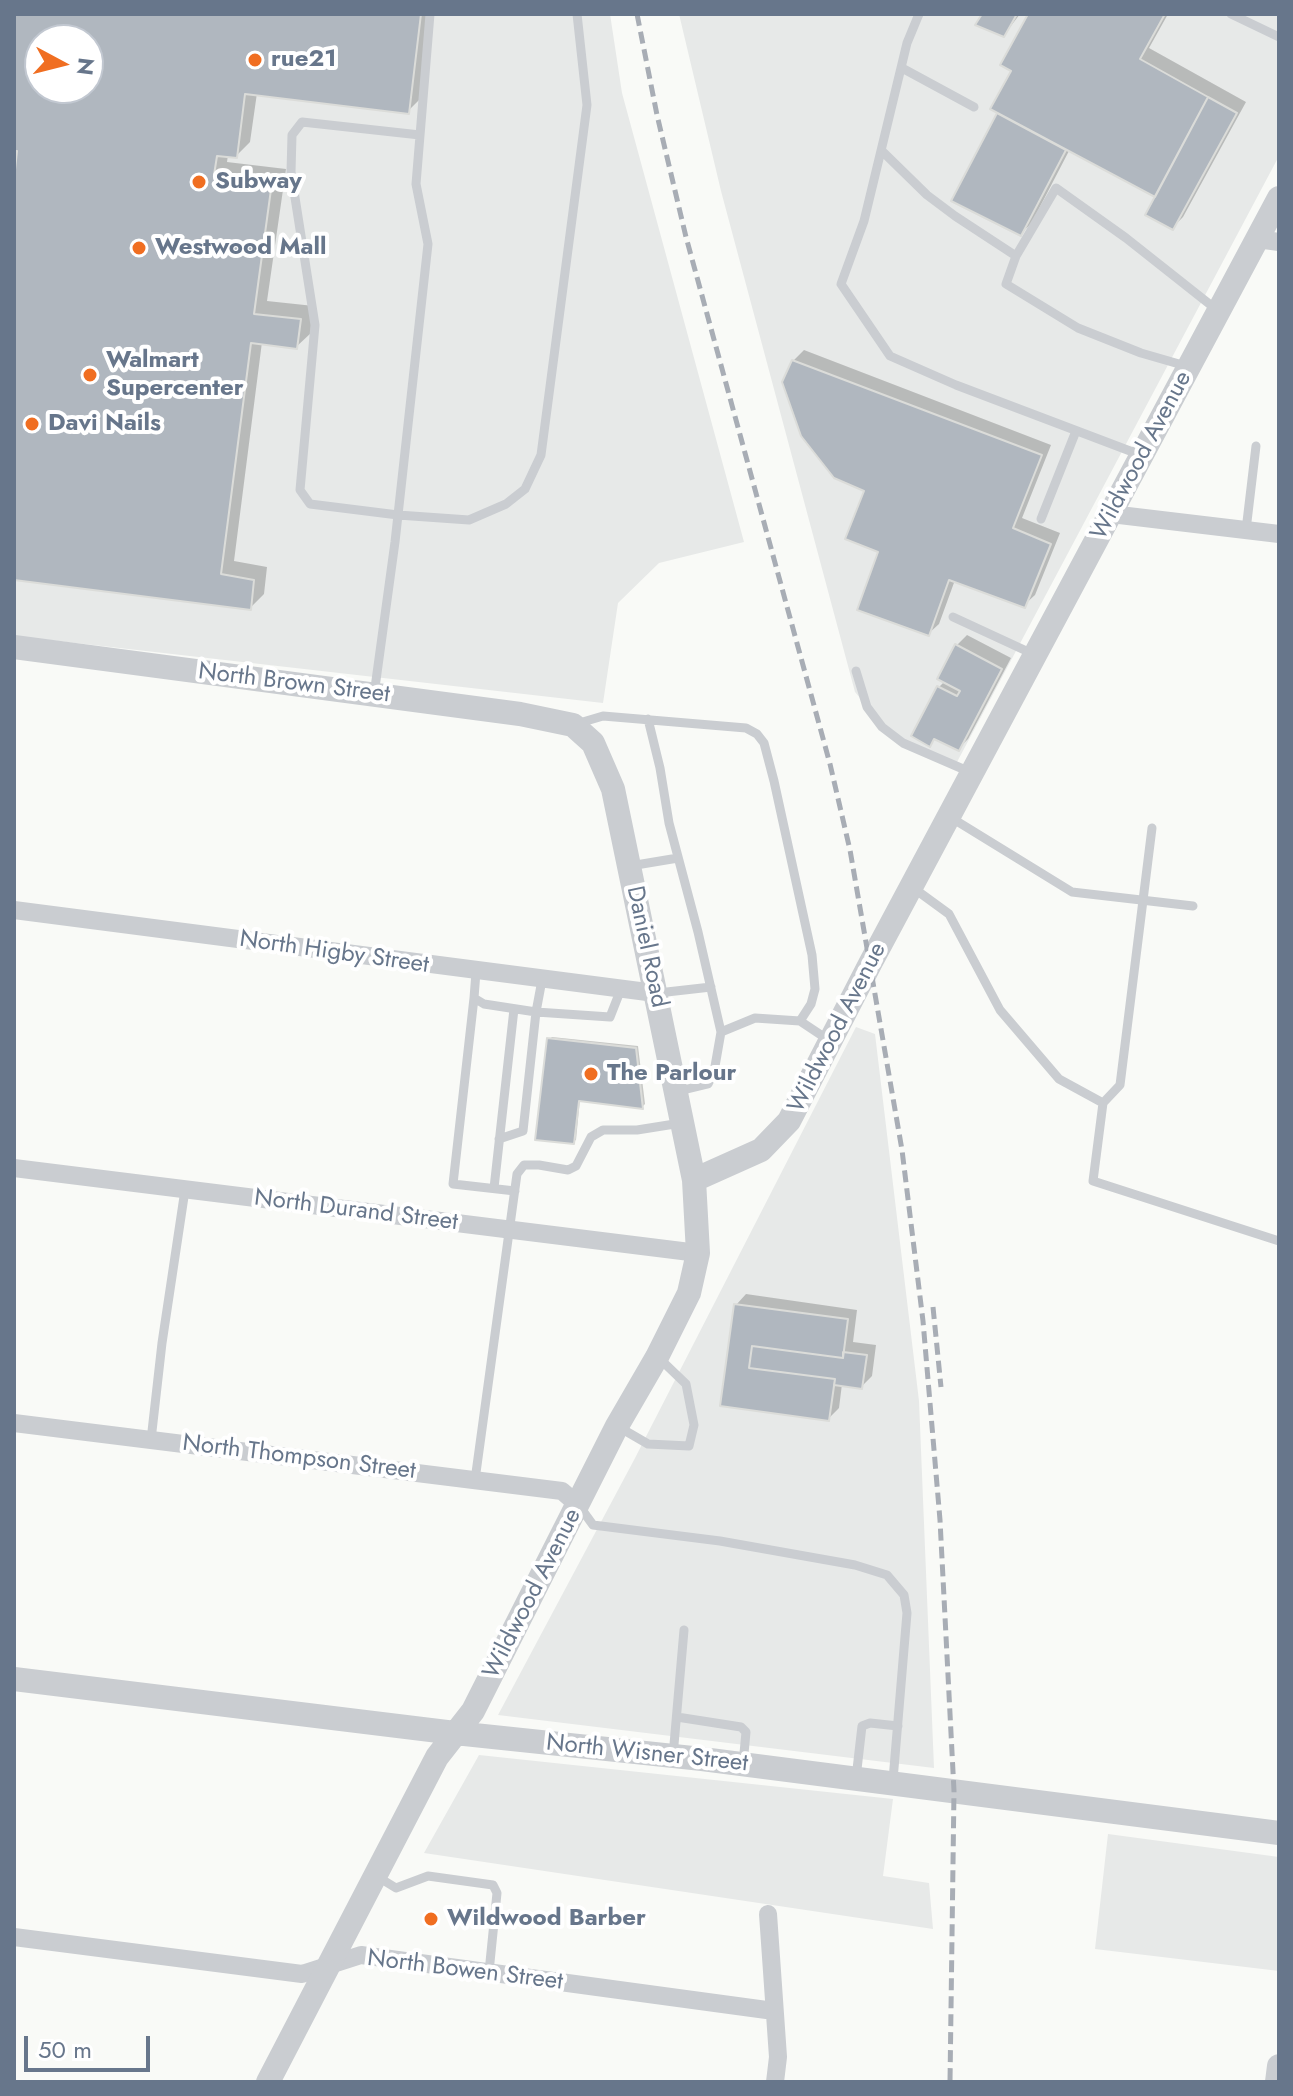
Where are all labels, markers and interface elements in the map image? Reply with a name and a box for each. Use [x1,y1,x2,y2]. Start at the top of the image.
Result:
north arrow [24,24,104,104]
place label: rue21 [271,46,336,74]
marker: rue21 [246,51,264,69]
text: N [69,56,103,77]
place label: Subway [215,168,302,196]
marker: Subway [190,173,208,191]
place label: Westwood Mall [155,234,326,262]
marker: Westwood Mall [130,239,148,257]
place label: Walmart Supercenter [106,347,244,403]
marker: Walmart Supercenter [81,366,99,384]
street label: Wildwood Avenue [1085,367,1199,545]
place label: Davi Nails [48,410,161,438]
marker: Davi Nails [23,415,41,433]
street label: North Brown Street [197,658,391,710]
street label: Daniel Road [619,884,673,1010]
street label: North Higby Street [237,925,431,981]
street label: Wildwood Avenue [783,938,893,1118]
place label: The Parlour [607,1060,736,1088]
marker: The Parlour [582,1065,600,1083]
street label: North Durand Street [253,1184,459,1238]
street label: North Thompson Street [181,1429,417,1487]
street label: Wildwood Avenue [478,1504,588,1684]
street label: North Wisner Street [545,1729,749,1779]
place label: Wildwood Barber [447,1905,646,1933]
marker: Wildwood Barber [422,1910,440,1928]
street label: North Bowen Street [365,1945,565,1997]
scale bar [28,2020,154,2070]
text: 50 m [38,2032,92,2067]

